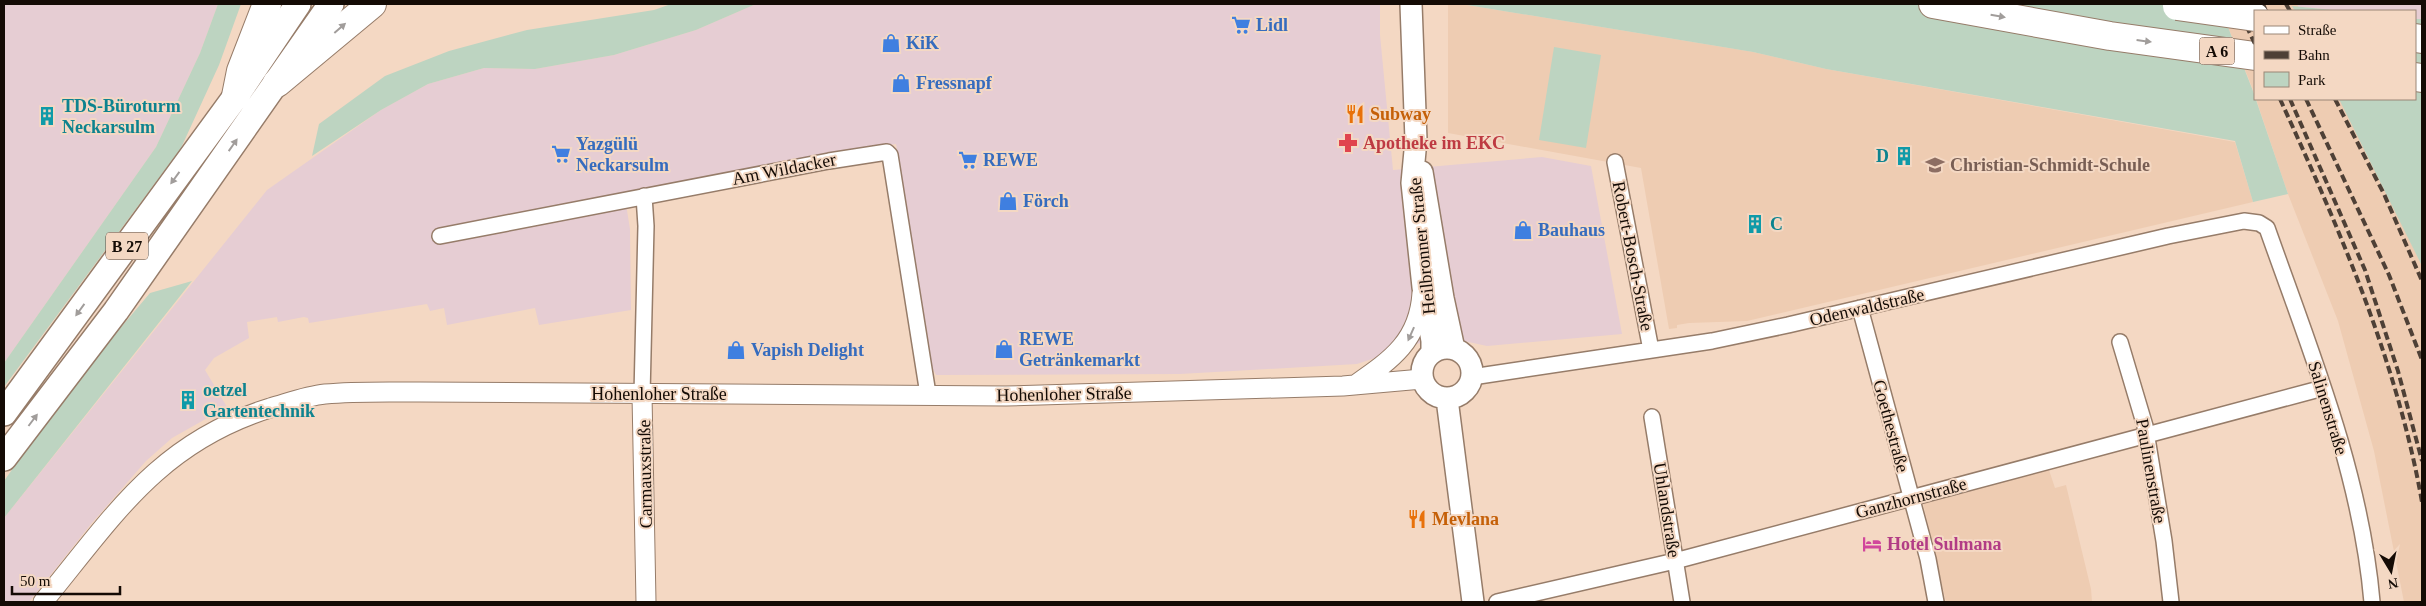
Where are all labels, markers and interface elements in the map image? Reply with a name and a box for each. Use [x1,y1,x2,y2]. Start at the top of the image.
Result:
legend [2254,10,2416,100]
one-way arrow [1990,12,2006,20]
supermarket icon: Lidl [1230,14,1252,36]
place label: Lidl [1256,15,1288,35]
one-way arrow [334,22,346,34]
text: Straße [2298,22,2337,38]
shop icon: KiK [880,32,902,54]
place label: KiK [906,33,939,53]
one-way arrow [2137,37,2153,45]
road number: A 6 [2200,37,2234,64]
text: Bahn [2298,47,2330,63]
shop icon: Fressnapf [890,72,912,94]
text: Park [2298,72,2326,88]
place label: Fressnapf [916,73,993,93]
place label: TDS-Büroturm Neckarsulm [62,96,181,137]
restaurant icon: Subway [1344,103,1366,125]
place label: Subway [1370,104,1431,124]
building icon: TDS-Büroturm Neckarsulm [36,105,58,127]
pharmacy icon: Apotheke im EKC [1337,132,1359,154]
place label: Apotheke im EKC [1363,133,1505,153]
place label: Yazgülü Neckarsulm [576,134,669,175]
one-way arrow [228,138,238,152]
supermarket icon: Yazgülü Neckarsulm [550,143,572,165]
building icon: D [1893,145,1915,167]
place label: D [1876,146,1889,166]
street label: Am Wildacker [730,149,838,189]
supermarket icon: REWE [957,149,979,171]
place label: REWE [983,150,1038,170]
school or university icon: Christian-Schmidt-Schule [1924,154,1946,176]
place label: Christian-Schmidt-Schule [1950,155,2150,175]
one-way arrow [171,172,181,185]
street label: Heilbronner Straße [1405,177,1439,315]
street label: Robert-Bosch-Straße [1609,180,1657,333]
shop icon: Förch [997,190,1019,212]
place label: Förch [1023,191,1069,211]
building icon: C [1744,213,1766,235]
place label: C [1770,214,1783,234]
shop icon: Bauhaus [1512,219,1534,241]
place label: Bauhaus [1538,220,1605,240]
road number: B 27 [106,232,148,260]
street label: Odenwaldstraße [1808,284,1926,330]
one-way arrow [75,303,85,317]
one-way arrow [1407,327,1415,341]
place label: REWE Getränkemarkt [1019,329,1140,370]
shop icon: REWE Getränkemarkt [993,338,1015,360]
shop icon: Vapish Delight [725,339,747,361]
place label: Vapish Delight [751,340,864,360]
street label: Salinenstraße [2304,359,2352,457]
street label: Goethestraße [1869,378,1913,474]
place label: oetzel Gartentechnik [203,380,315,421]
street label: Hohenloher Straße [996,383,1132,405]
street label: Hohenloher Straße [591,384,727,404]
building icon: oetzel Gartentechnik [177,389,199,411]
one-way arrow [28,413,38,427]
street label: Paulinenstraße [2132,417,2170,525]
street label: Carmauxstraße [634,419,656,529]
street label: Uhlandstraße [1650,461,1684,559]
street label: Ganzhornstraße [1853,474,1969,522]
restaurant icon: Mevlana [1406,508,1428,530]
place label: Mevlana [1432,509,1499,529]
hotel icon: Hotel Sulmana [1861,533,1883,555]
place label: Hotel Sulmana [1887,534,2002,554]
north arrow [2366,546,2416,596]
scale bar [12,564,120,596]
text: 50 m [20,573,51,589]
text: N [2387,575,2399,592]

